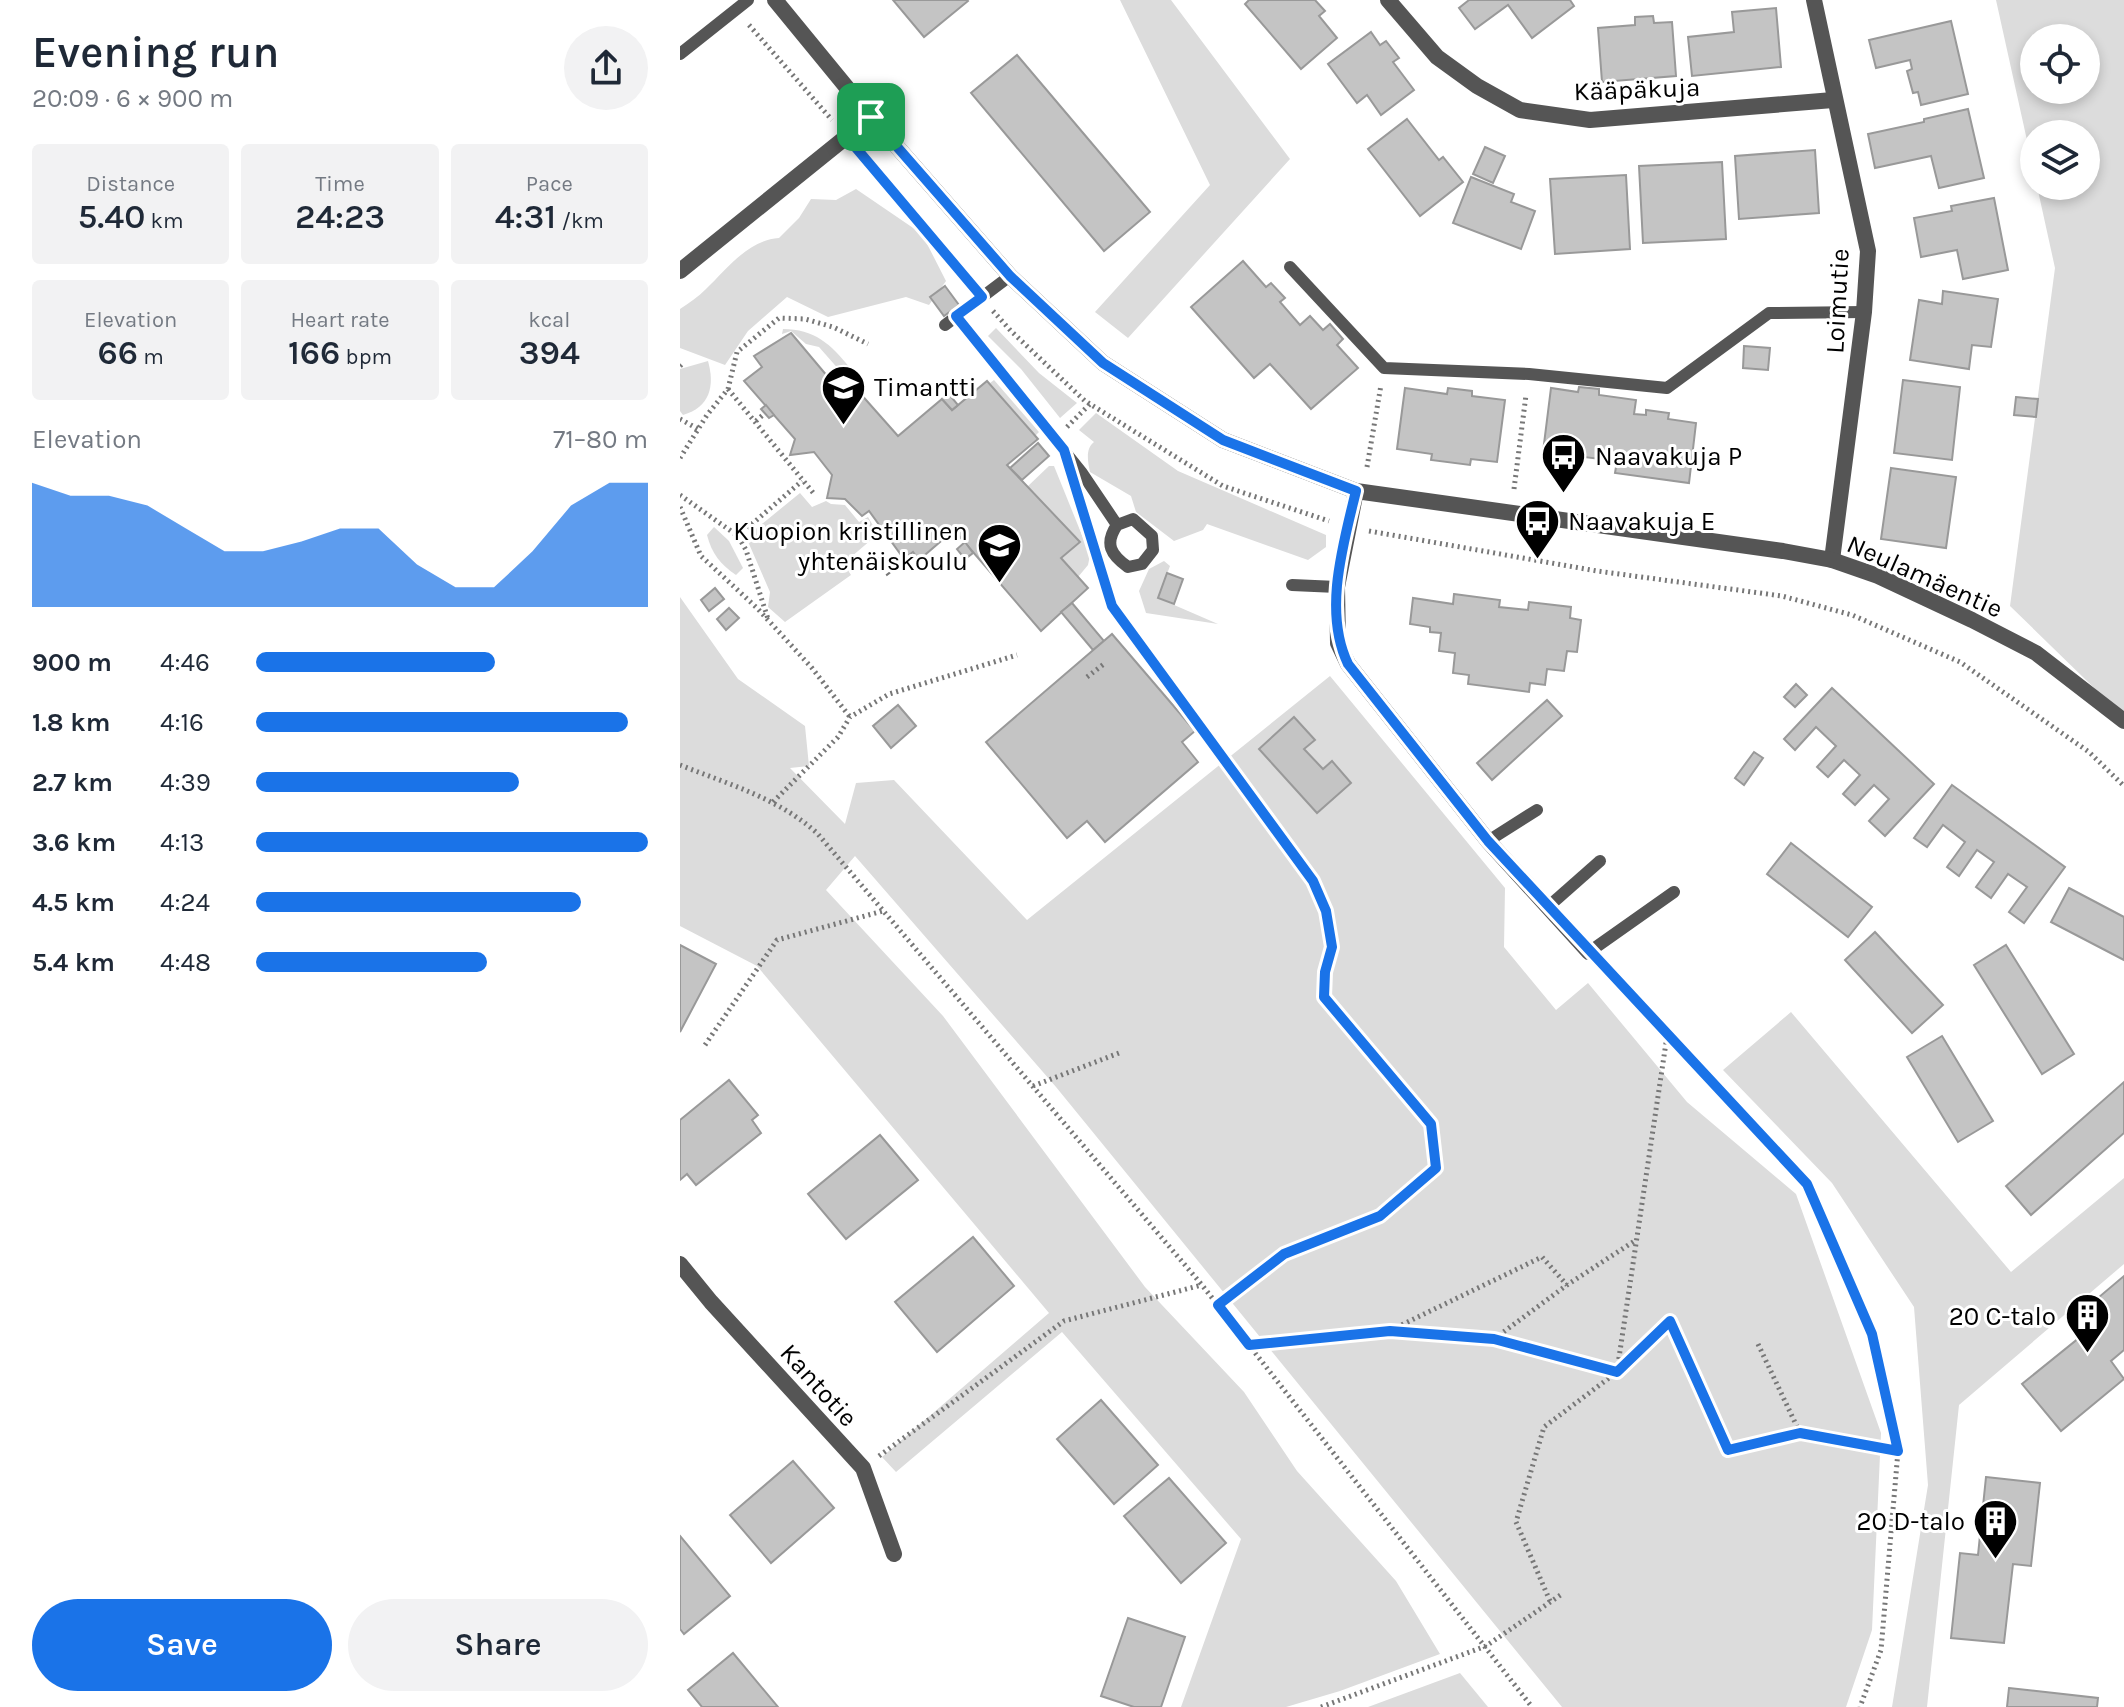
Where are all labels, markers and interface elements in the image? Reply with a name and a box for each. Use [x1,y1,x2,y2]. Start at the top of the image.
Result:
map controls [2020,24,2100,200]
button: locate [2020,24,2100,104]
button: share [564,26,648,110]
text: Evening run [32,27,279,78]
street label: Kääpäkuja [1573,72,1701,107]
text: 20:09 · 6 × 900 m [32,83,233,114]
pin [837,83,905,151]
icon: arrive [849,95,893,139]
button: layers [2020,120,2100,200]
text: Distance [86,171,175,197]
text: Time [315,171,365,197]
text: Pace [526,171,573,197]
text: 5.40 [78,197,145,237]
text: 24:23 [295,197,385,237]
text: 4:31 [495,197,556,237]
text: km [145,208,184,234]
text: /km [556,208,604,234]
street label: Loimutie [1819,248,1856,354]
text: Elevation [84,307,177,333]
text: Heart rate [290,307,390,333]
text: kcal [528,307,570,333]
text: 66 [97,333,138,373]
text: 166 [288,333,340,373]
text: 394 [519,333,580,373]
text: m [138,344,164,370]
text: bpm [340,344,392,370]
school or university icon: Timantti [819,363,867,426]
place label: Timantti [874,372,976,403]
text: Elevation [32,424,142,455]
text: 71–80 m [553,424,648,455]
bus stop icon: Naavakuja P [1540,432,1588,495]
place label: Naavakuja P [1595,441,1742,472]
bus stop icon: Naavakuja E [1513,497,1561,560]
place label: Naavakuja E [1568,506,1715,537]
place label: Kuopion kristillinen yhtenäiskoulu [733,516,968,577]
school or university icon: Kuopion kristillinen yhtenäiskoulu [975,522,1023,585]
street label: Neulamäentie [1842,528,2007,625]
text: 900 m [32,647,112,678]
text: 4:46 [160,647,210,678]
text: 1.8 km [32,707,110,738]
text: 4:16 [160,707,204,738]
text: 2.7 km [32,767,113,798]
text: 4:39 [160,767,211,798]
text: 3.6 km [32,827,116,858]
text: 4:13 [160,827,204,858]
text: 4.5 km [32,887,115,918]
text: 4:24 [160,887,210,918]
text: 5.4 km [32,947,115,978]
text: 4:48 [160,947,211,978]
building icon: 20 C-talo [2063,1292,2111,1355]
place label: 20 C-talo [1949,1301,2056,1332]
street label: Kantotie [773,1338,864,1433]
building icon: 20 D-talo [1972,1497,2020,1560]
place label: 20 D-talo [1857,1506,1965,1537]
button: Save [32,1599,332,1691]
button: Share [348,1599,648,1691]

